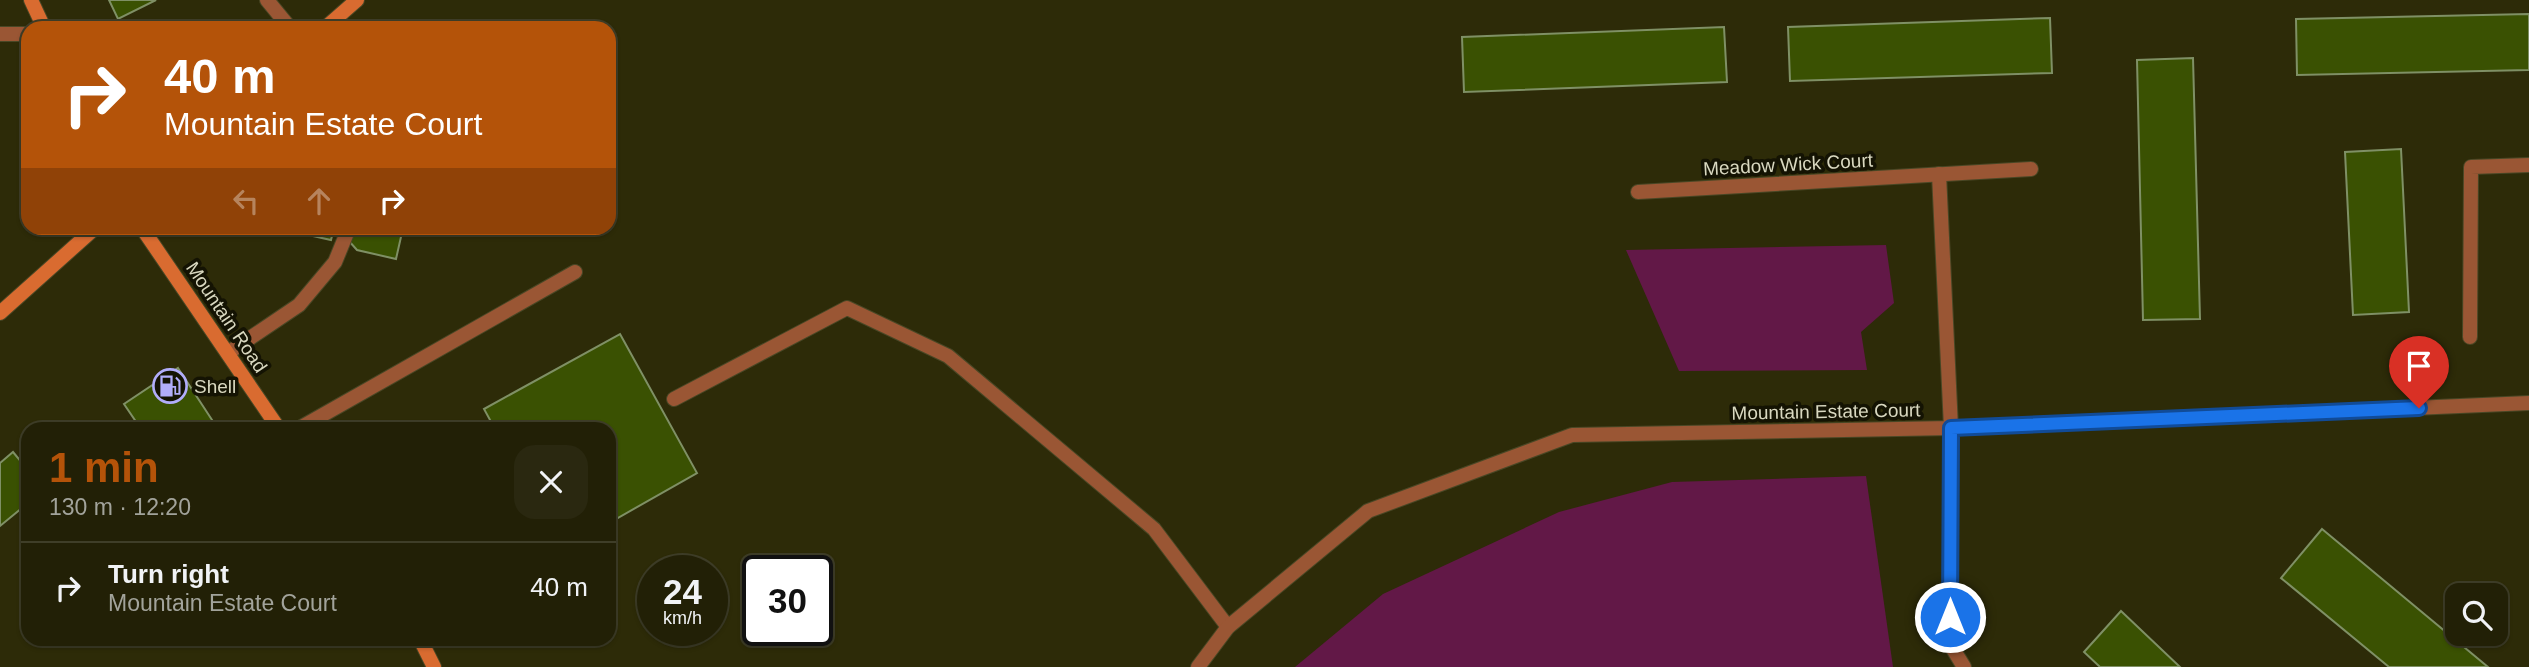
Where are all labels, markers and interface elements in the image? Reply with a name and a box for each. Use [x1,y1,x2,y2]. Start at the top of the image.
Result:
icon: right [49,49,140,140]
text: 40 m [164,49,276,103]
text: Mountain Estate Court [164,106,482,142]
street label: Meadow Wick Court [1703,150,1874,179]
icon: left [227,182,265,220]
icon: ahead [300,182,338,220]
icon: right [373,182,411,220]
street label: Mountain Road [182,258,271,377]
pin [2389,336,2449,408]
icon: arrive [2400,347,2438,385]
fuel station icon: Shell [151,367,189,405]
place label: Shell [194,376,236,397]
street label: Mountain Estate Court [1731,399,1921,424]
text: 1 min [49,444,159,491]
button: close [514,445,588,519]
text: 130 m · 12:20 [49,494,191,520]
speed limit sign: 30 [742,555,833,646]
text: Turn right [108,559,229,589]
icon: right [49,569,87,607]
text: 40 m [530,572,588,602]
text: 24 [663,572,702,611]
position arrow [1913,580,1987,654]
map controls [2445,583,2508,646]
button: search [2445,583,2508,646]
text: Mountain Estate Court [108,590,337,616]
text: km/h [663,608,702,628]

